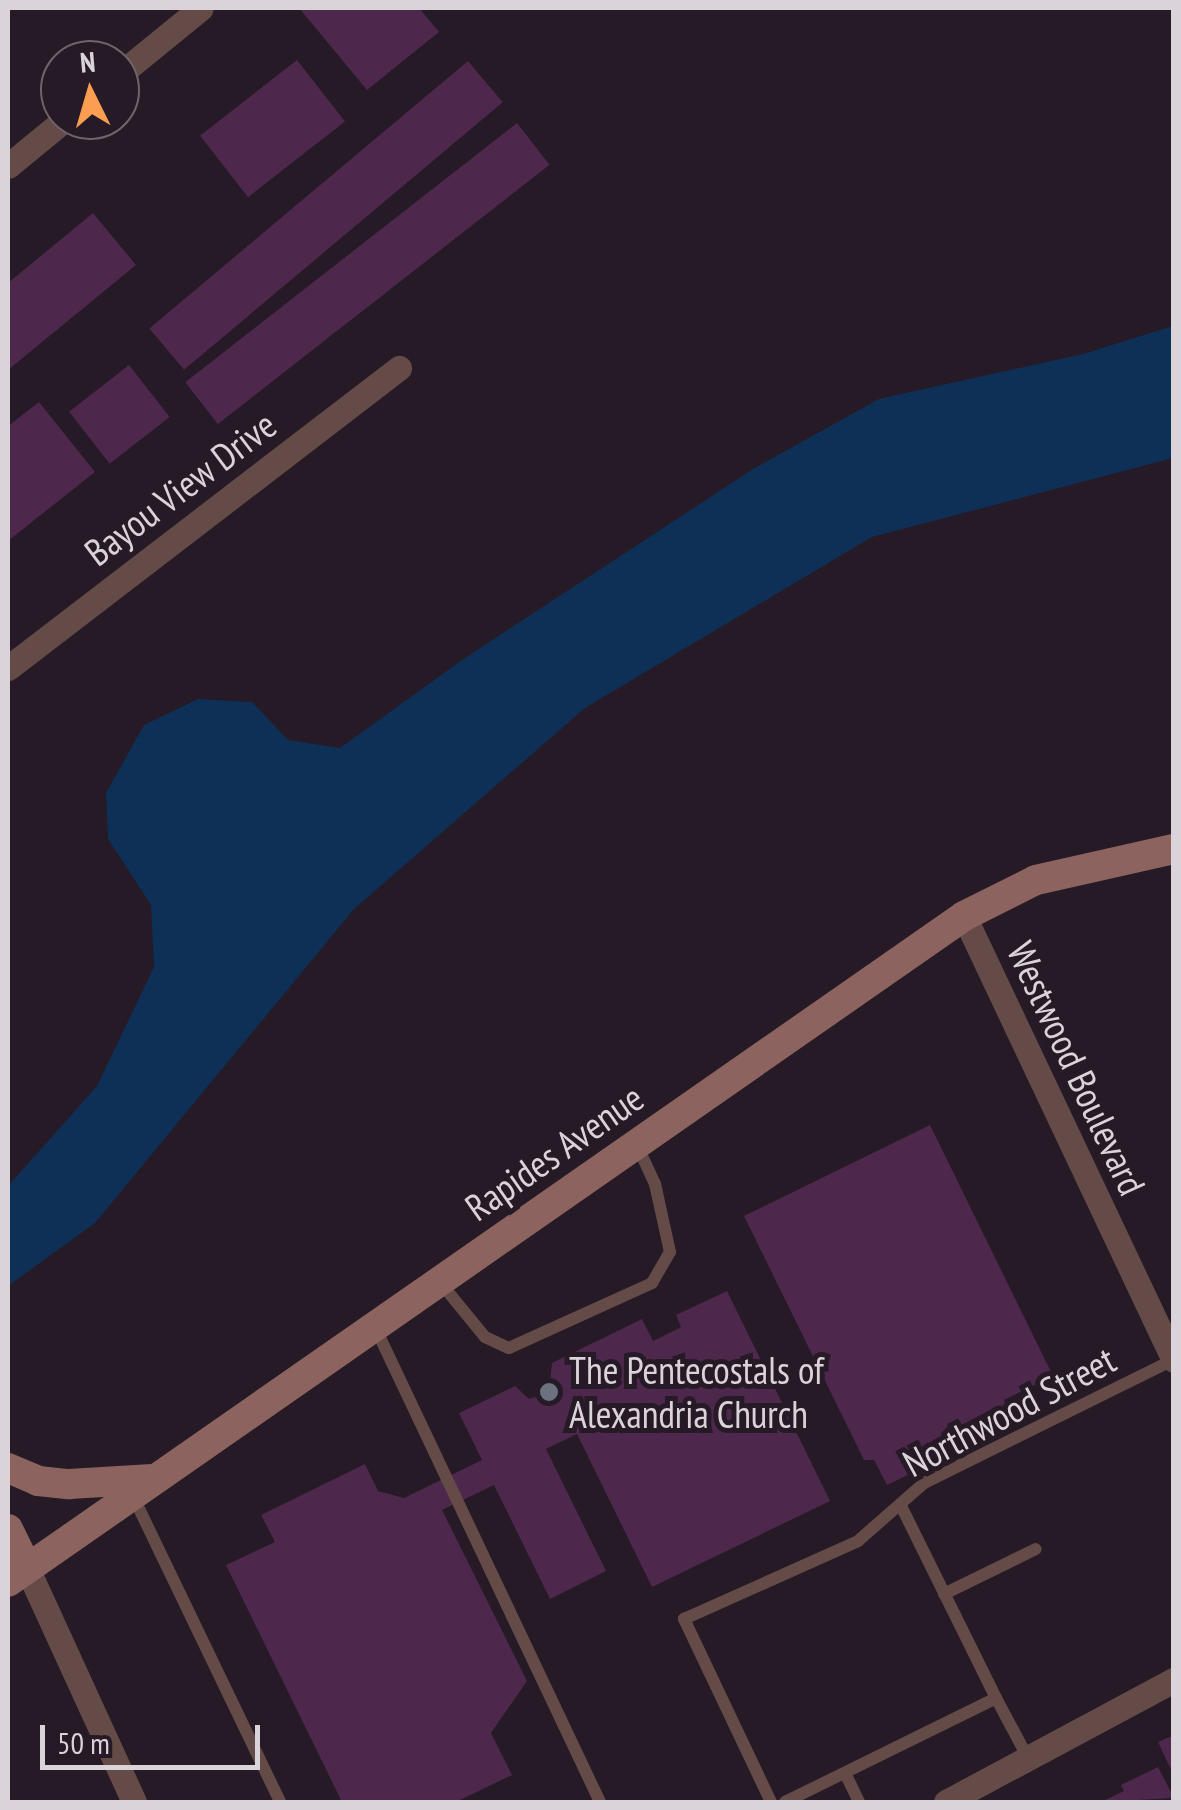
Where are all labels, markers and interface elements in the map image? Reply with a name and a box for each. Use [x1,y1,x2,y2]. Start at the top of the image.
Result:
north arrow [40,40,140,140]
text: N [78,43,97,81]
street label: Bayou View Drive [75,401,285,575]
street label: Westwood Boulevard [998,934,1156,1202]
street label: Rapides Avenue [456,1074,652,1230]
street label: Northwood Street [895,1336,1123,1486]
place label: The Pentecostals of Alexandria Church [569,1347,824,1436]
marker: The Pentecostals of Alexandria Church [538,1381,560,1403]
scale bar [45,1705,265,1767]
text: 50 m [57,1723,110,1762]

